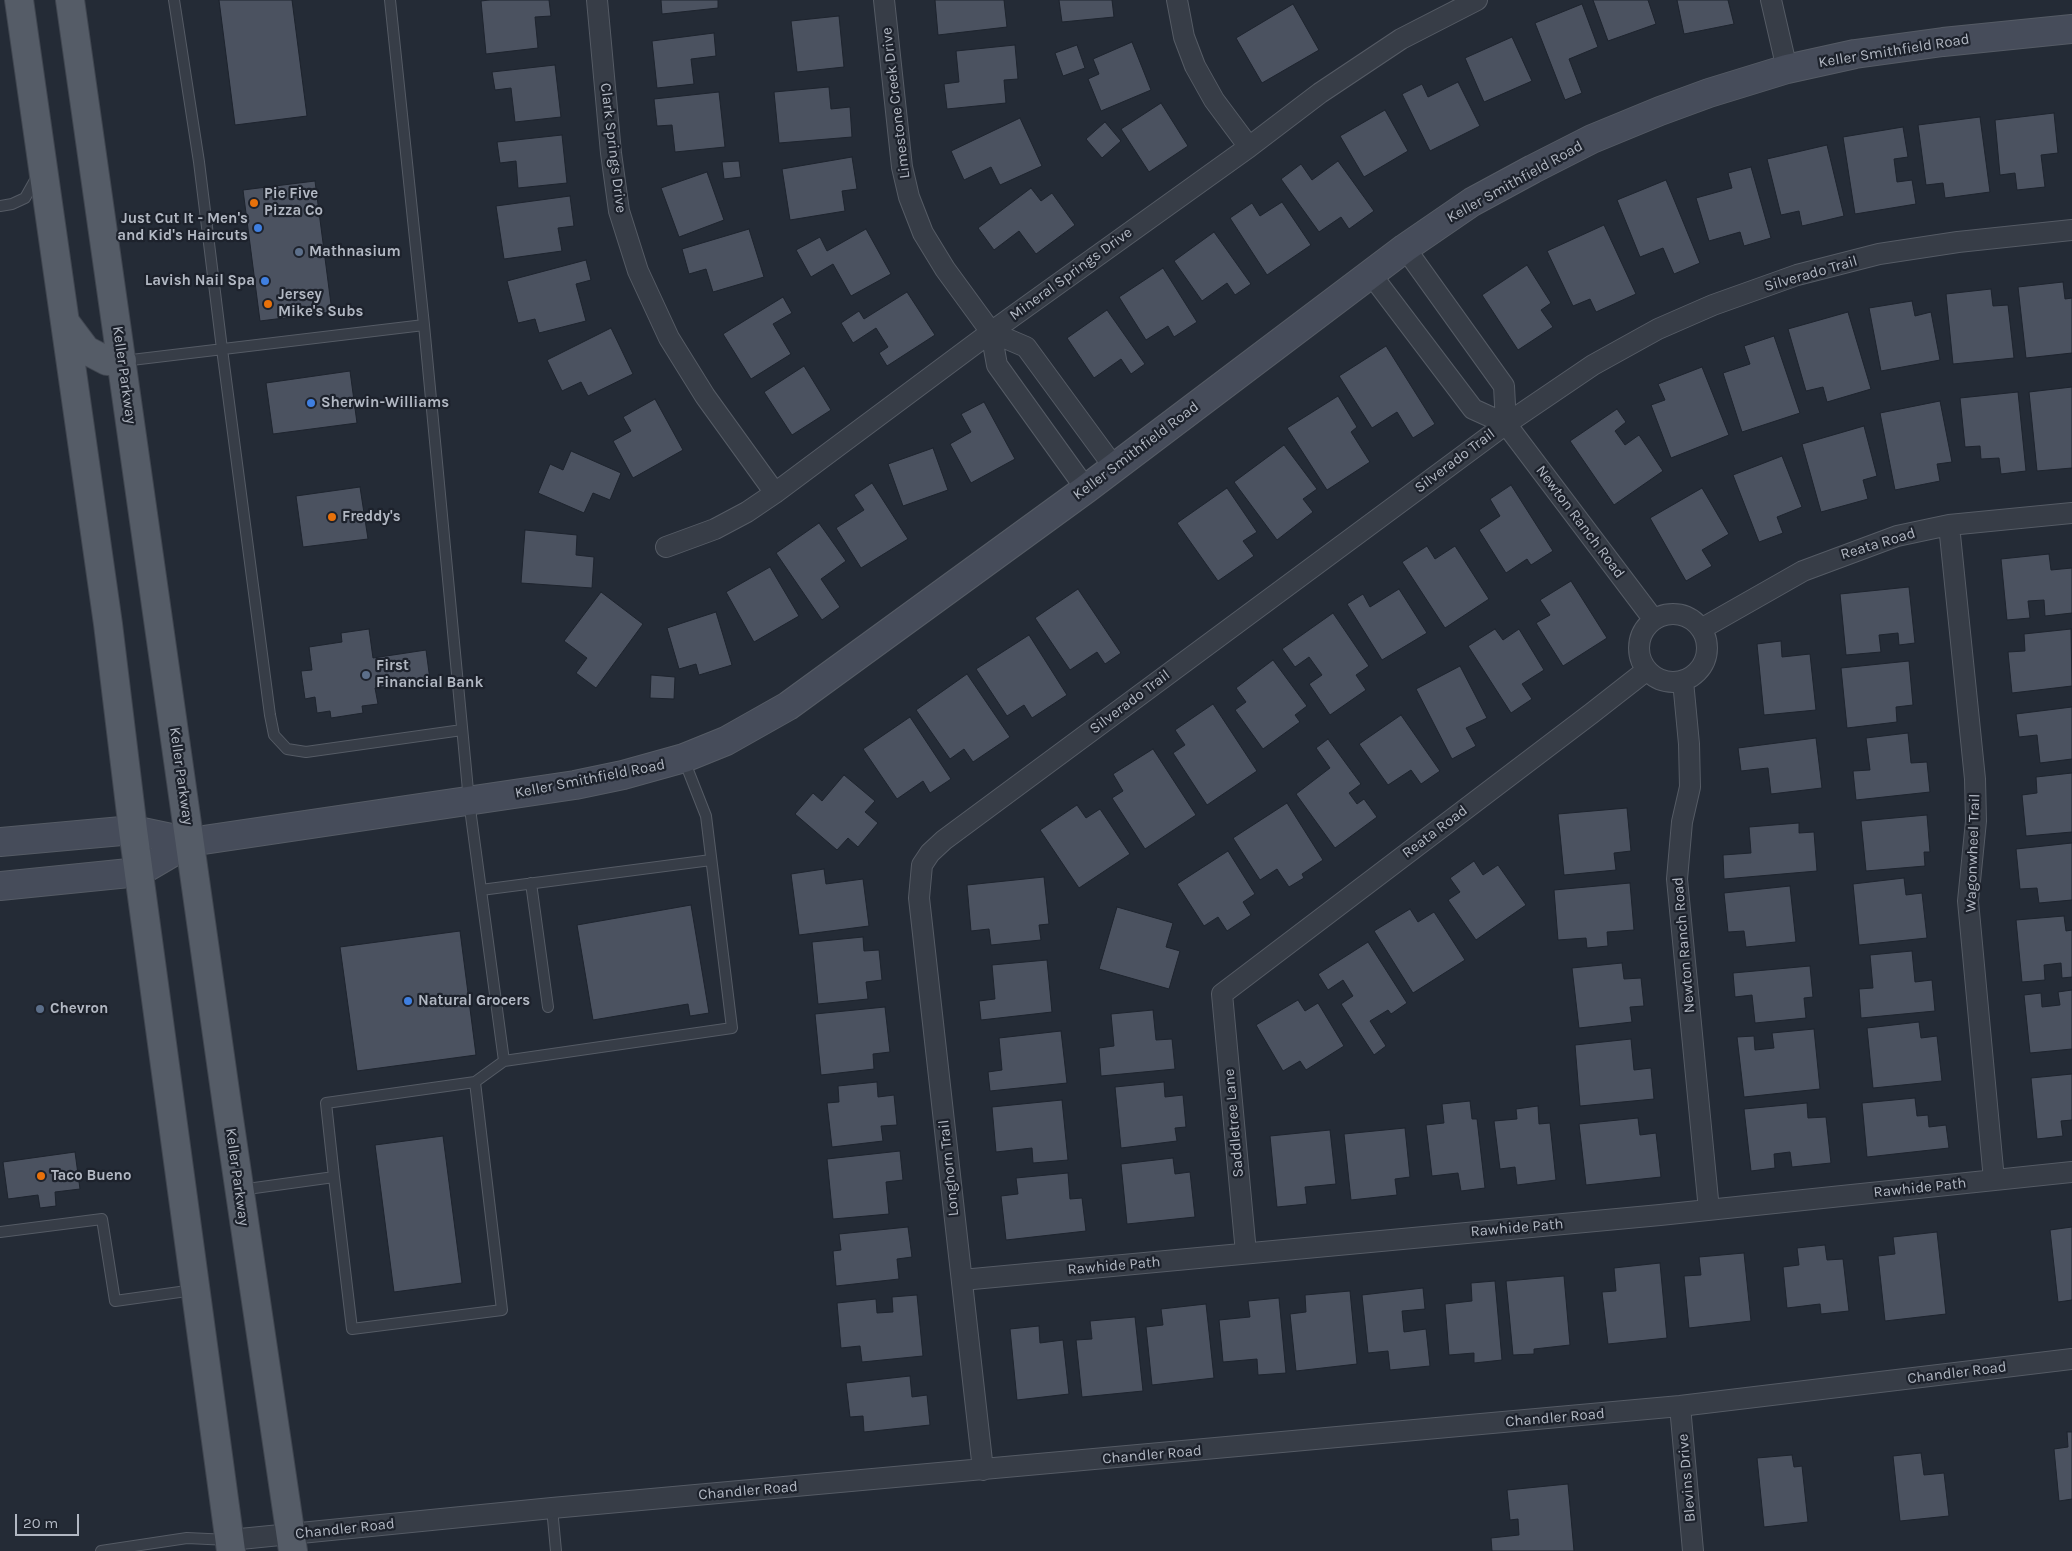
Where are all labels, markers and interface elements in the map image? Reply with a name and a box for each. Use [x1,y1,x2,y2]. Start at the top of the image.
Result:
street label: Limestone Creek Drive [878,26,914,180]
street label: Keller Smithfield Road [1817,30,1971,72]
street label: Clark Springs Drive [596,82,630,214]
street label: Keller Smithfield Road [1444,137,1586,227]
place label: Pie Five Pizza Co [264,185,323,220]
marker: Pie Five Pizza Co [248,197,260,209]
place label: Just Cut It - Men's and Kid's Haircuts [117,210,248,245]
marker: Just Cut It - Men's and Kid's Haircuts [252,222,264,234]
street label: Mineral Springs Drive [1006,223,1136,325]
place label: Mathnasium [309,243,401,261]
marker: Mathnasium [293,246,305,258]
street label: Silverado Trail [1762,252,1860,296]
place label: Lavish Nail Spa [145,272,255,290]
marker: Lavish Nail Spa [259,275,271,287]
place label: Jersey Mike's Subs [278,286,363,321]
marker: Jersey Mike's Subs [262,298,274,310]
street label: Keller Parkway [108,325,140,425]
place label: Sherwin-Williams [321,394,449,412]
marker: Sherwin-Williams [305,397,317,409]
street label: Keller Smithfield Road [1070,398,1202,504]
street label: Silverado Trail [1411,425,1499,497]
street label: Newton Ranch Road [1532,462,1628,582]
place label: Freddy's [342,508,401,526]
marker: Freddy's [326,511,338,523]
street label: Reata Road [1838,524,1918,564]
place label: First Financial Bank [376,657,483,692]
street label: Silverado Trail [1086,666,1174,738]
marker: First Financial Bank [360,669,372,681]
street label: Keller Parkway [165,726,197,826]
street label: Keller Smithfield Road [513,756,667,802]
street label: Wagonwheel Trail [1962,793,1984,913]
street label: Reata Road [1399,802,1471,862]
street label: Newton Ranch Road [1669,876,1699,1014]
place label: Natural Grocers [418,992,530,1010]
marker: Natural Grocers [402,995,414,1007]
place label: Chevron [50,1000,108,1018]
marker: Chevron [34,1003,46,1015]
street label: Saddletree Lane [1220,1068,1248,1178]
street label: Longhorn Trail [935,1119,963,1217]
street label: Keller Parkway [221,1127,253,1227]
place label: Taco Bueno [51,1167,131,1185]
marker: Taco Bueno [35,1170,47,1182]
street label: Rawhide Path [1873,1174,1967,1202]
street label: Rawhide Path [1470,1215,1564,1241]
street label: Rawhide Path [1067,1253,1161,1279]
street label: Chandler Road [1906,1358,2008,1388]
street label: Chandler Road [1504,1405,1606,1431]
street label: Blevins Drive [1674,1433,1700,1523]
street label: Chandler Road [1101,1442,1203,1468]
street label: Chandler Road [697,1478,799,1504]
scale bar [18,1504,81,1536]
text: 20 m [23,1514,58,1532]
street label: Chandler Road [294,1515,396,1543]

